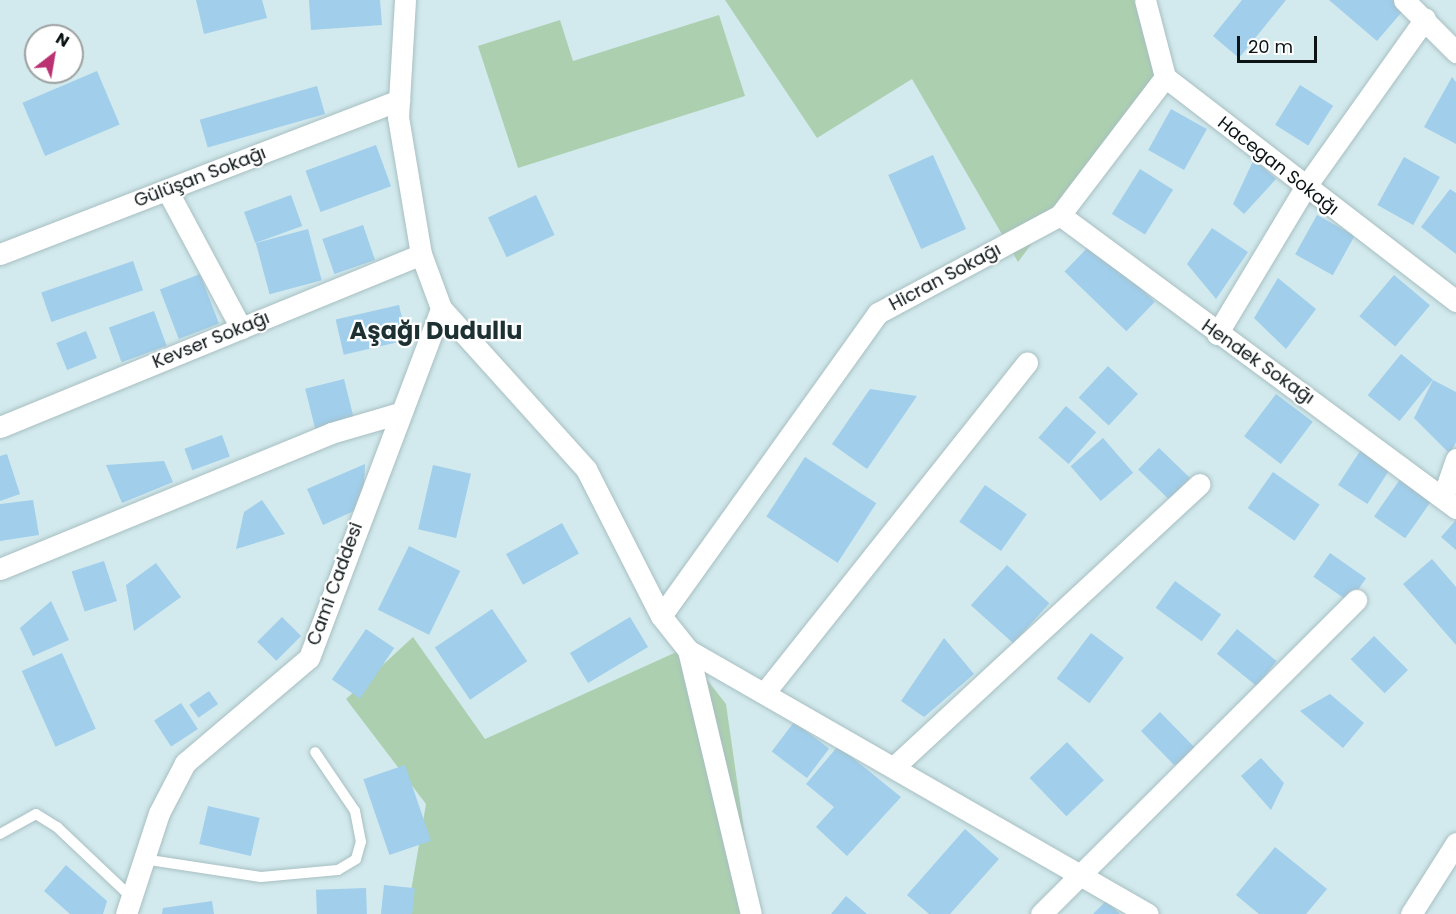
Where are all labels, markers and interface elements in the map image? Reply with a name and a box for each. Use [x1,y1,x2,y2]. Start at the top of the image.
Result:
north arrow [24,24,84,84]
scale bar [1240,24,1320,62]
text: N [51,27,74,53]
text: 20 m [1248,34,1293,59]
street label: Hacegan Sokağı [1213,112,1343,220]
street label: Gülüşan Sokağı [131,142,269,212]
street label: Hicran Sokağı [886,239,1004,315]
street label: Kevser Sokağı [149,307,273,373]
street label: Hendek Sokağı [1197,315,1319,409]
district label: Aşağı Dudullu [350,317,522,345]
street label: Cami Caddesi [303,520,367,648]

